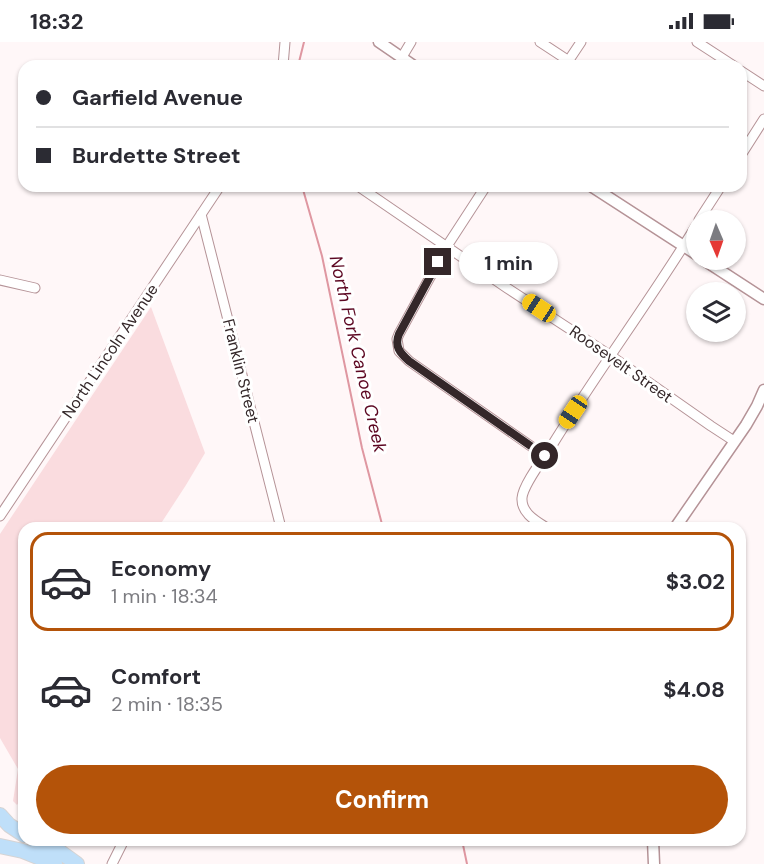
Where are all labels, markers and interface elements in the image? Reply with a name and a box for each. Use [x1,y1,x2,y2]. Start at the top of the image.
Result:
text: 18:32 [30,7,83,36]
text: Garfield Avenue [72,83,243,112]
text: Burdette Street [72,141,241,170]
north arrow [686,210,746,270]
map controls [686,210,746,342]
callout: 1 min [459,241,558,283]
route end [424,248,451,275]
text: 1 min [484,250,533,276]
water label: North Fork Canoe Creek [324,253,393,456]
street label: North Lincoln Avenue [57,280,163,422]
button: layers [686,282,746,342]
car [519,291,559,325]
street label: Franklin Street [218,317,264,425]
street label: Roosevelt Street [565,321,677,407]
car [555,392,591,432]
route start [531,442,558,469]
text: Economy [111,554,211,583]
icon: car [39,555,93,609]
text: $3.02 [666,567,725,596]
text: 1 min · 18:34 [111,583,218,609]
text: Comfort [111,662,201,691]
icon: car [39,663,93,717]
text: $4.08 [663,675,725,704]
text: 2 min · 18:35 [111,691,223,717]
button: Confirm [36,765,728,834]

